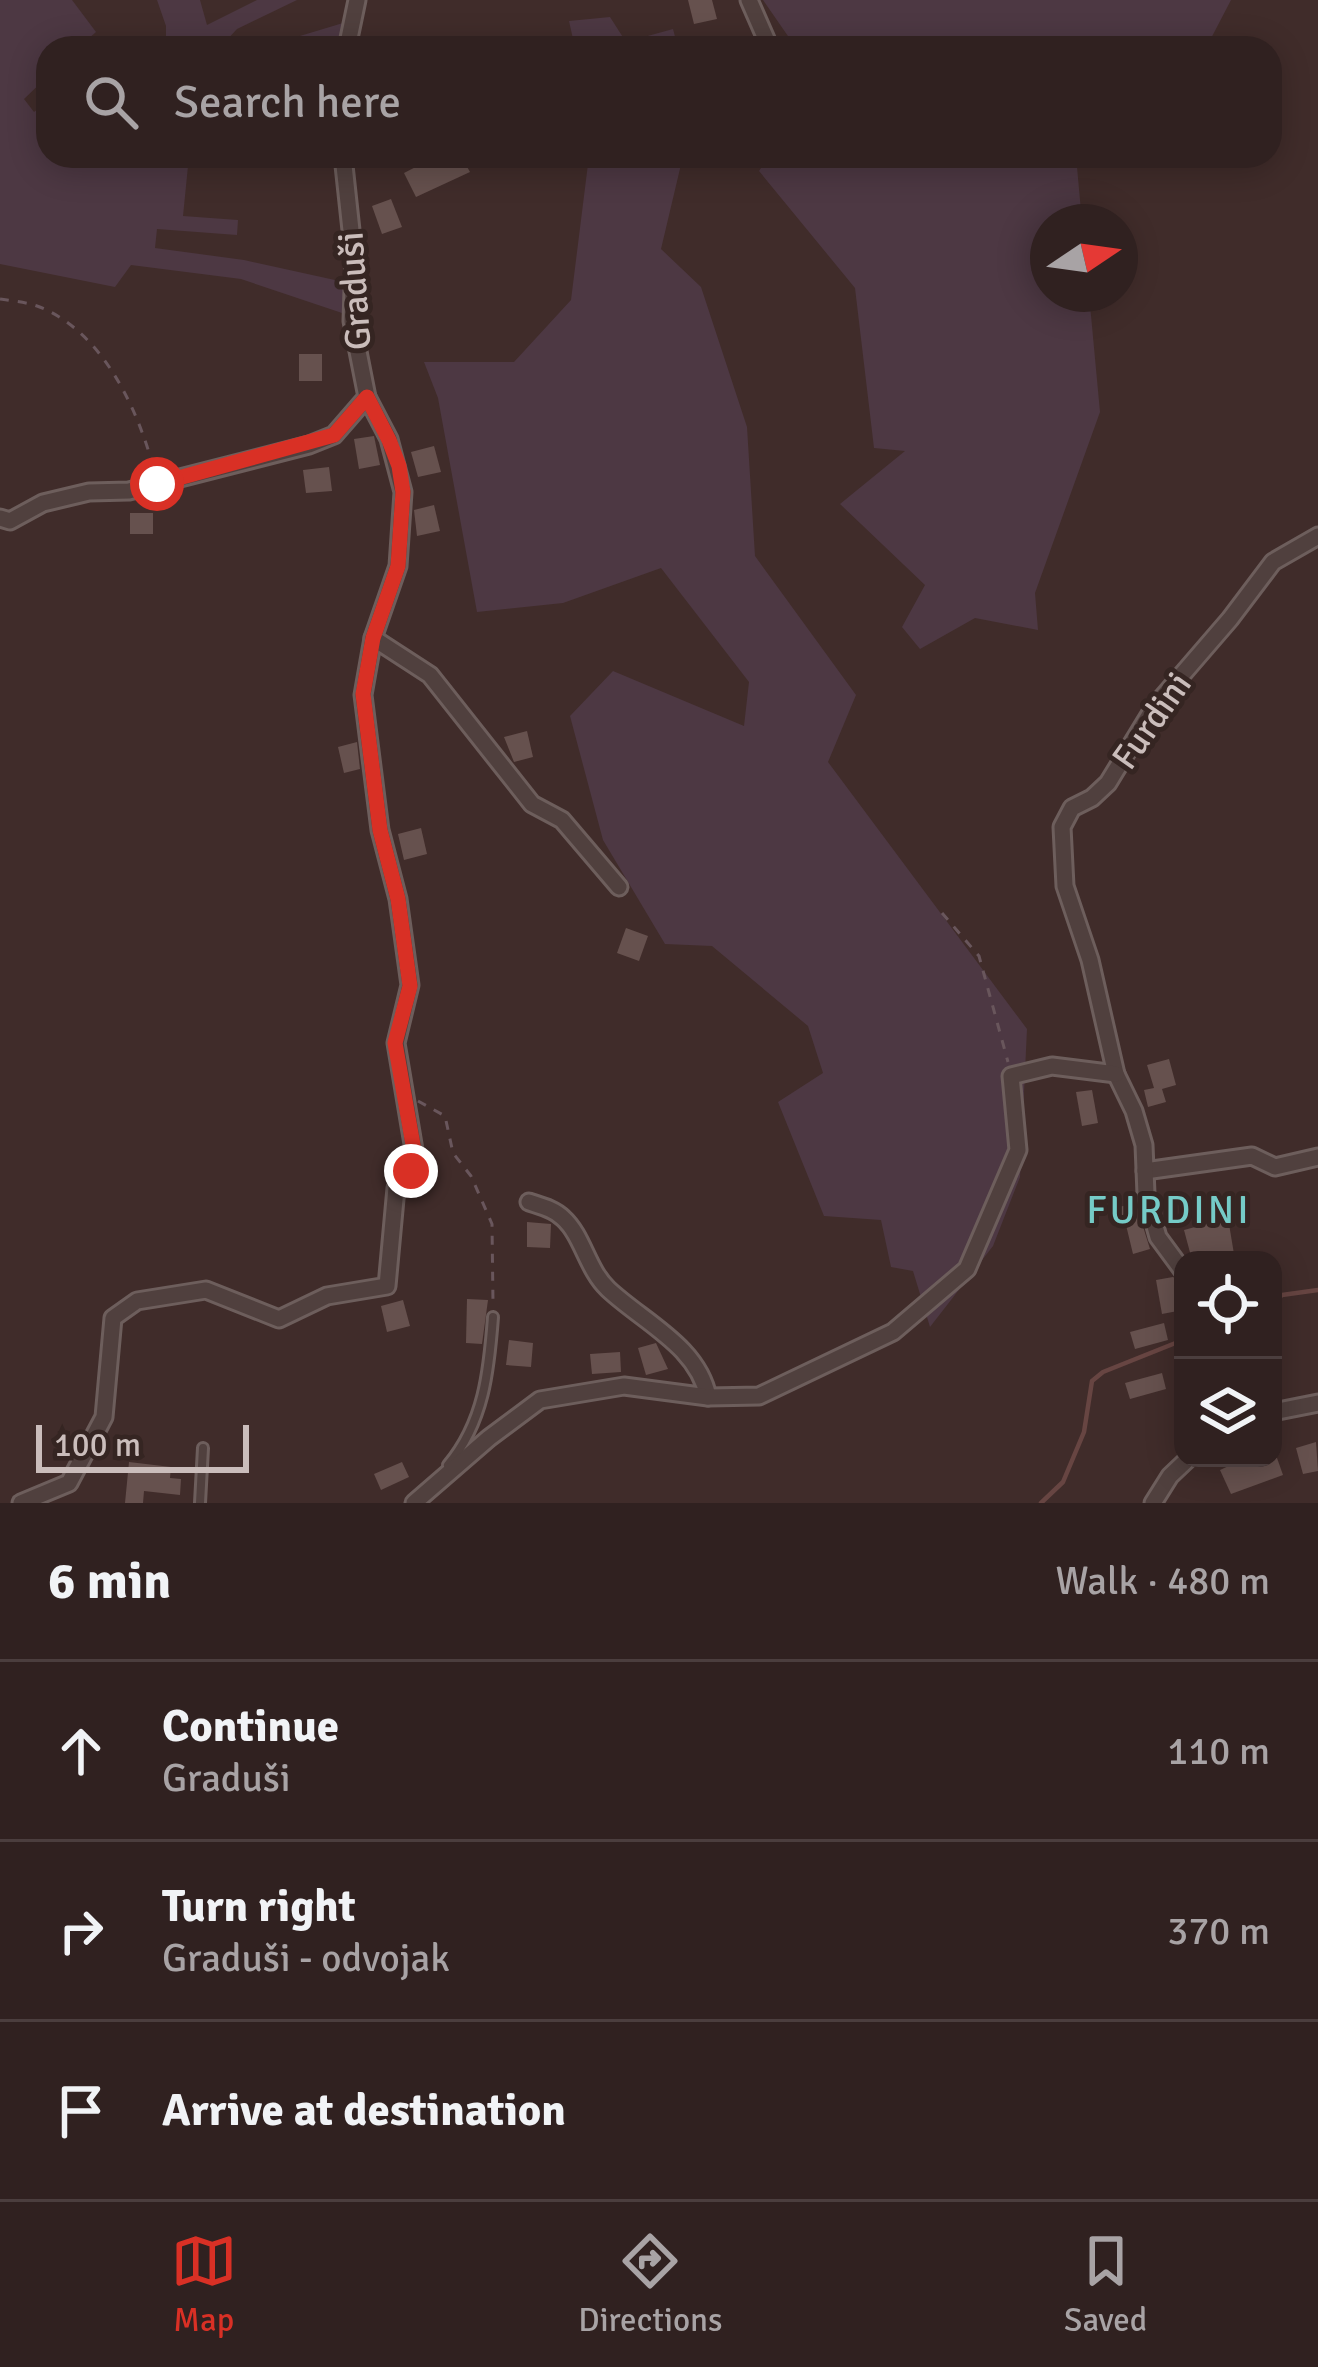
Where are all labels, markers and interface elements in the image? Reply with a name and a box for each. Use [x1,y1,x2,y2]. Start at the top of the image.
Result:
search box [36,36,1282,168]
icon: search [78,69,144,135]
text: Search here [174,75,401,130]
north arrow [1030,204,1138,312]
street label: Graduši [328,230,382,352]
route start [130,457,184,511]
street label: Furdini [1102,664,1202,778]
route end [384,1144,438,1198]
district label: FURDINI [1086,1186,1252,1234]
map controls [1174,1251,1282,1467]
button: locate [1174,1251,1282,1359]
button: layers [1174,1359,1282,1467]
scale bar [36,1419,249,1472]
text: 100 m [54,1425,141,1466]
text: 6 min [48,1550,171,1613]
text: Walk · 480 m [1056,1557,1270,1605]
text: Continue [162,1699,339,1754]
icon: ahead [48,1718,114,1784]
text: 110 m [1167,1727,1270,1775]
text: Graduši [162,1754,290,1802]
text: Turn right [162,1879,356,1934]
icon: right [48,1898,114,1964]
text: 370 m [1167,1907,1270,1955]
text: Graduši - odvojak [162,1934,450,1982]
icon: arrive [48,2078,114,2144]
text: Arrive at destination [162,2083,566,2138]
tab: Map [171,2228,237,2341]
tab: Directions [578,2228,723,2341]
tab: Saved [1064,2228,1147,2341]

